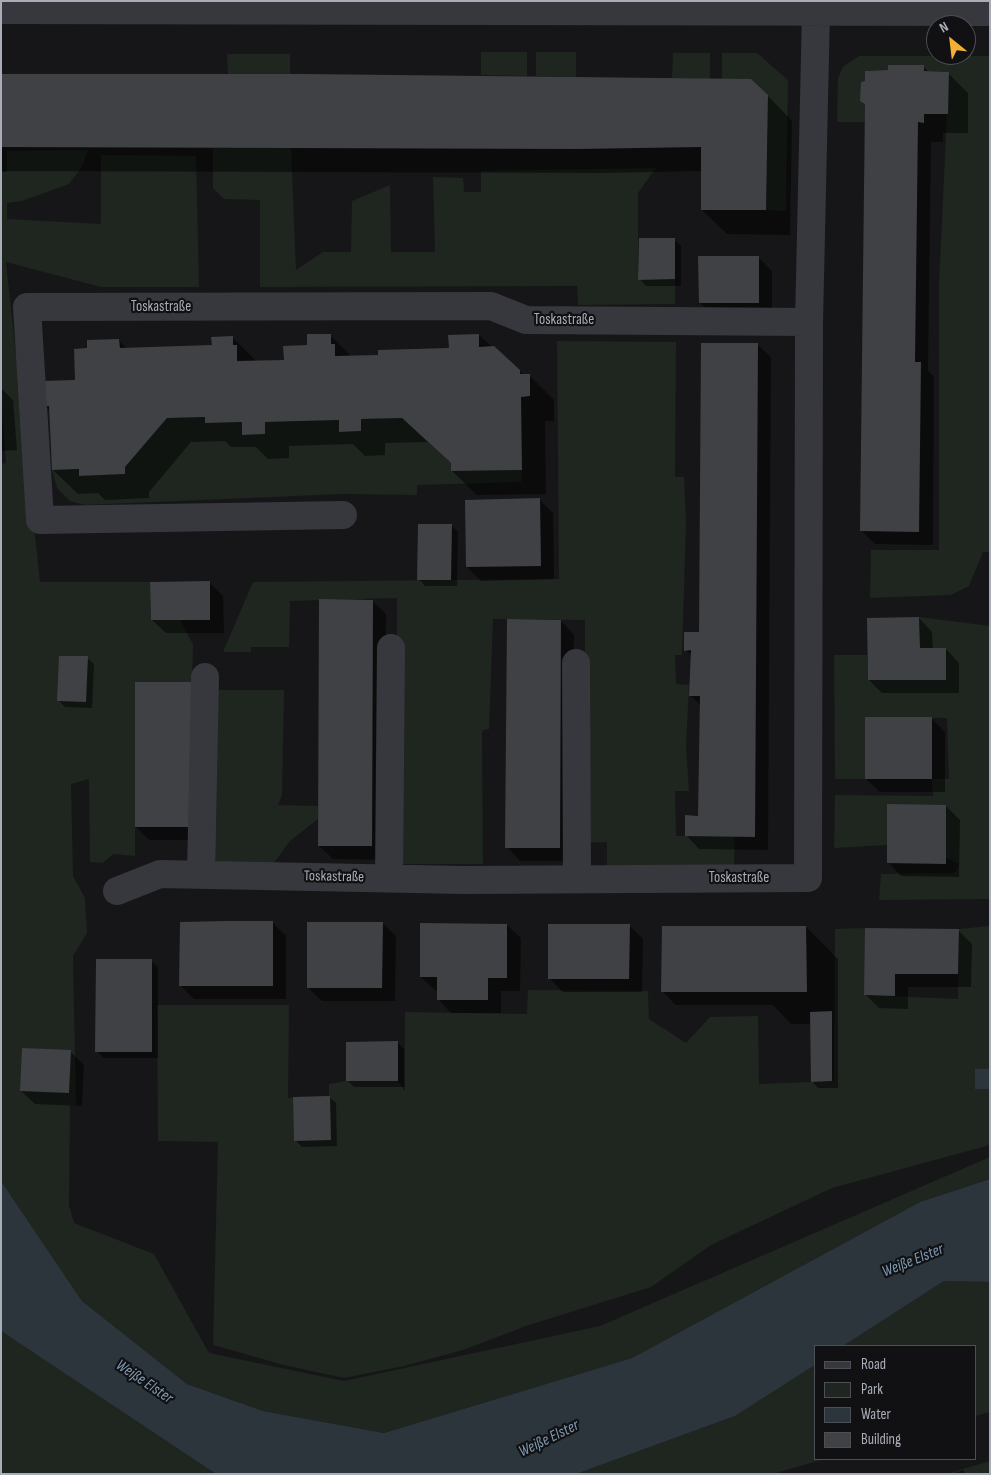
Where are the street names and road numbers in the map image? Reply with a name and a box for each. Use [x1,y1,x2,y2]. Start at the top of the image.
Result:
street label: Toskastraße [131,298,191,316]
street label: Toskastraße [534,311,594,329]
street label: Toskastraße [304,867,364,887]
street label: Toskastraße [709,869,769,887]

